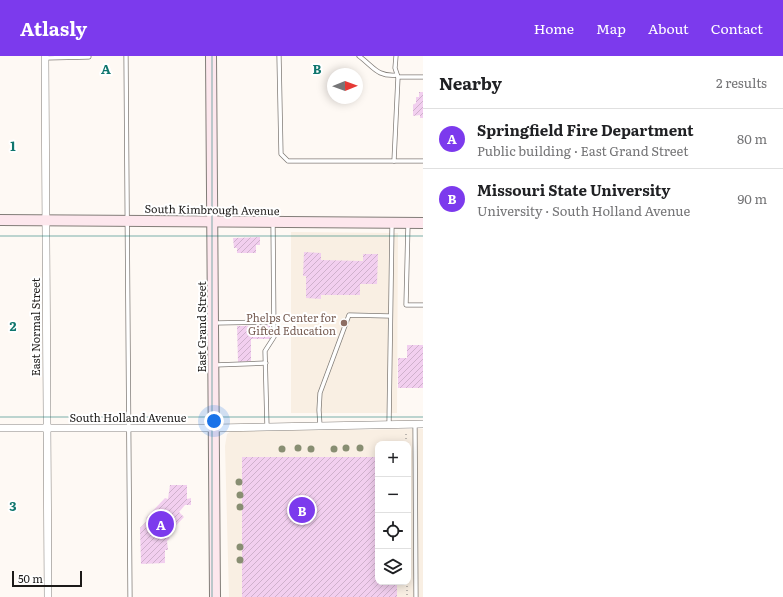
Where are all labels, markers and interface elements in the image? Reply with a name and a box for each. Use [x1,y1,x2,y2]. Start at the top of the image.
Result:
text: Atlasly [20,14,87,42]
text: Home [534,18,574,38]
text: Map [596,18,626,38]
text: About [648,18,689,38]
text: Contact [711,18,763,38]
text: A [101,59,111,78]
text: B [313,59,322,78]
north arrow [327,68,363,104]
text: Nearby [439,70,502,95]
text: 2 results [716,73,767,92]
text: Springfield Fire Department [477,118,694,141]
text: A [447,129,457,148]
text: 80 m [737,129,767,148]
text: 1 [10,136,16,155]
text: Public building · East Grand Street [477,141,688,160]
text: Missouri State University [477,178,670,201]
text: B [448,189,456,208]
text: 90 m [737,189,767,208]
street label: South Kimbrough Avenue [144,200,280,218]
text: University · South Holland Avenue [477,201,690,220]
street label: East Normal Street [27,277,43,376]
street label: East Grand Street [193,281,209,373]
place label: Phelps Center for Gifted Education [246,309,337,338]
text: 2 [10,316,17,335]
marker: Phelps Center for Gifted Education [339,318,349,328]
street label: South Holland Avenue [70,409,187,425]
your location [204,411,224,431]
map controls [375,441,411,585]
button: + [375,441,411,477]
button: − [375,477,411,513]
pin: B [289,495,315,525]
text: 3 [9,496,17,515]
pin: A [148,509,174,539]
button: locate [375,513,411,549]
button: layers [375,549,411,585]
scale bar [12,569,82,588]
text: 50 m [18,570,43,586]

